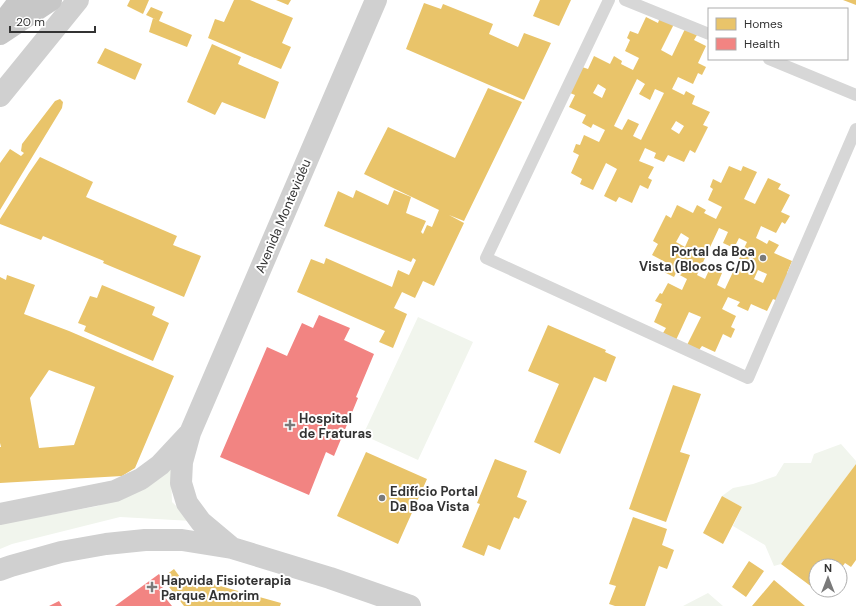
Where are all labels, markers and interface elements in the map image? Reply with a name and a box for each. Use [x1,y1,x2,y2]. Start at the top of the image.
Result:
scale bar [10,8,95,34]
legend [708,8,848,60]
text: 20 m [16,14,45,30]
text: Homes [744,16,783,32]
text: Health [744,36,780,52]
street label: Avenida Montevidéu [251,156,315,276]
place label: Portal da Boa Vista (Blocos C/D) [639,243,755,275]
marker: Portal da Boa Vista (Blocos C/D) [758,253,768,263]
place label: Hospital de Fraturas [299,410,372,442]
marker: Hospital de Fraturas [284,419,296,431]
place label: Edifício Portal Da Boa Vista [390,483,478,515]
marker: Edifício Portal Da Boa Vista [377,493,387,503]
north arrow [808,558,848,598]
text: N [824,561,832,575]
place label: Hapvida Fisioterapia Parque Amorim [161,572,291,604]
marker: Hapvida Fisioterapia Parque Amorim [146,581,158,593]

